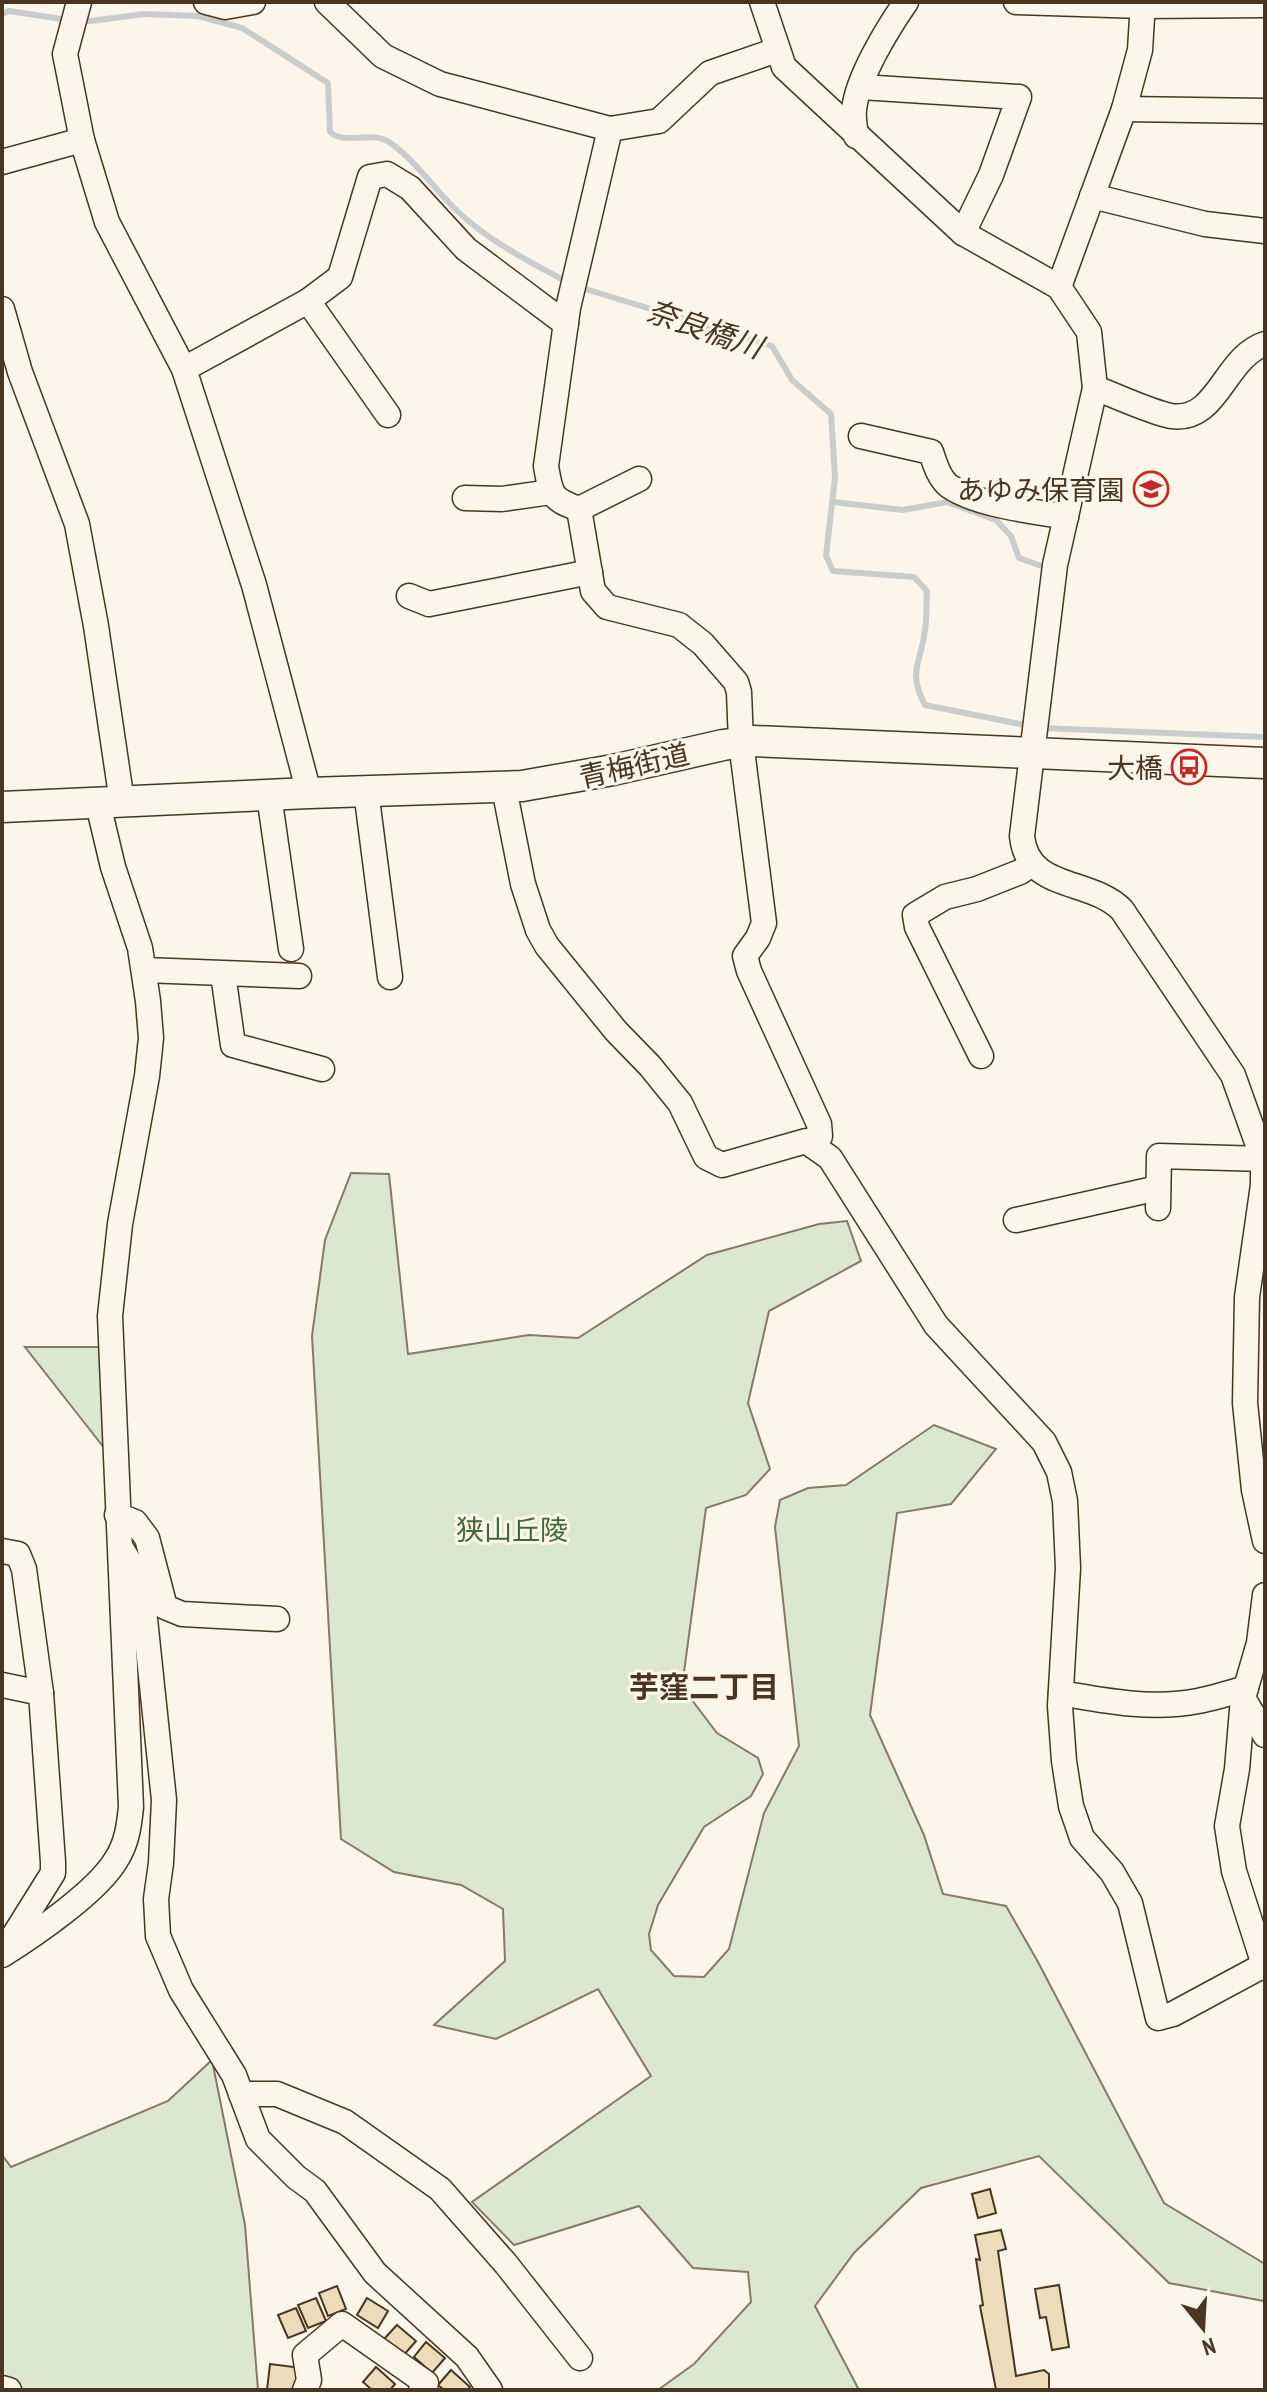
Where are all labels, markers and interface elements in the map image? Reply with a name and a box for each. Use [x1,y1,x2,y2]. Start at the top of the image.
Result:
water label: 奈良橋川 [642,290,771,367]
school or university icon: あゆみ保育園 [1132,470,1170,508]
place label: あゆみ保育園 [957,471,1125,508]
street label: 青梅街道 [575,734,693,796]
bus stop icon: 大橋 [1170,748,1208,786]
place label: 大橋 [1107,749,1163,786]
park label: 狭山丘陵 [456,1511,568,1548]
district label: 芋窪二丁目 [629,1667,779,1706]
north arrow [1163,2288,1243,2368]
text: N [1199,2332,1219,2362]

